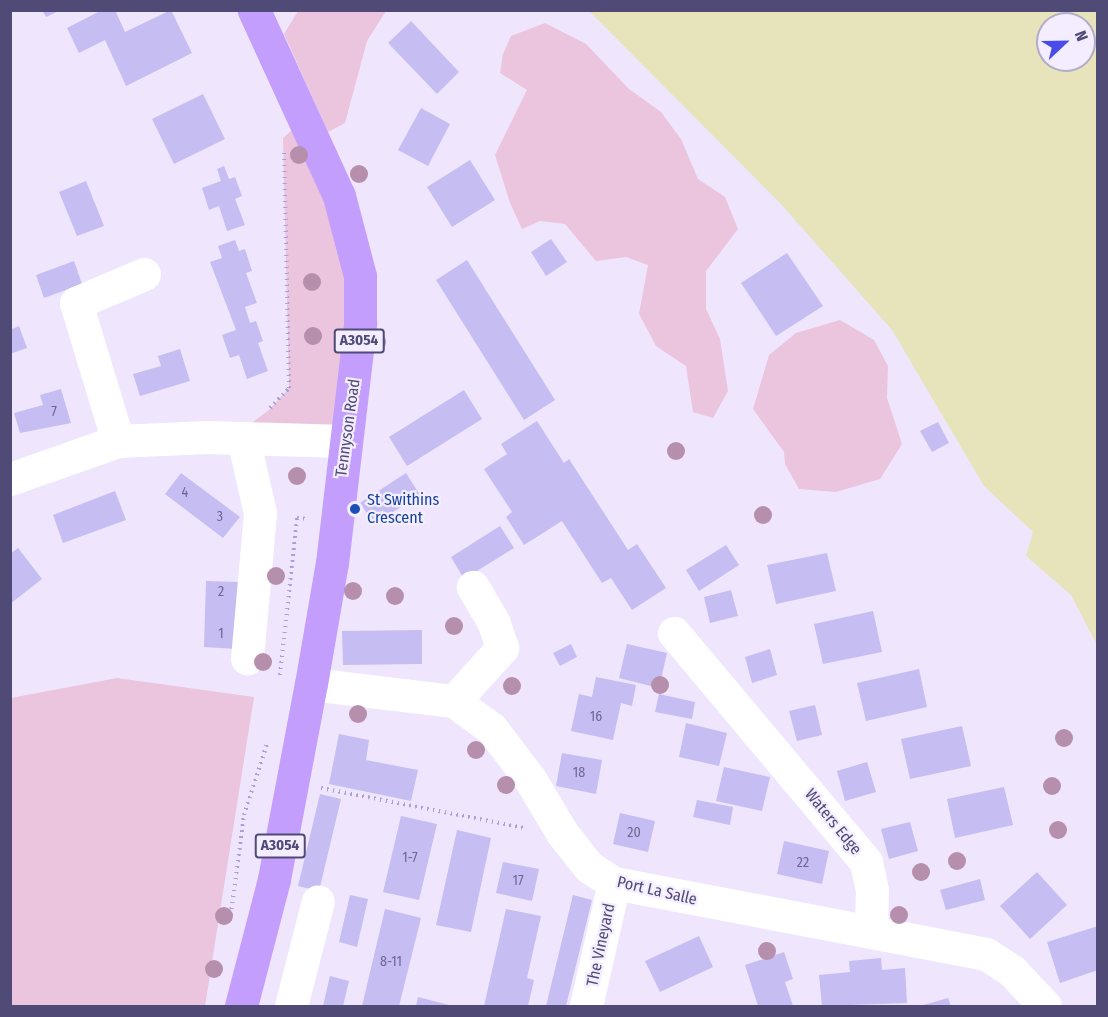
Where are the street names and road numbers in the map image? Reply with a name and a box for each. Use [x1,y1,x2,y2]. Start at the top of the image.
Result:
road number: A3054 [334,329,385,353]
street label: Tennyson Road [332,378,364,478]
street label: Waters Edge [801,785,865,859]
road number: A3054 [254,834,306,858]
street label: Port La Salle [615,872,699,910]
street label: The Vineyard [583,902,619,988]

